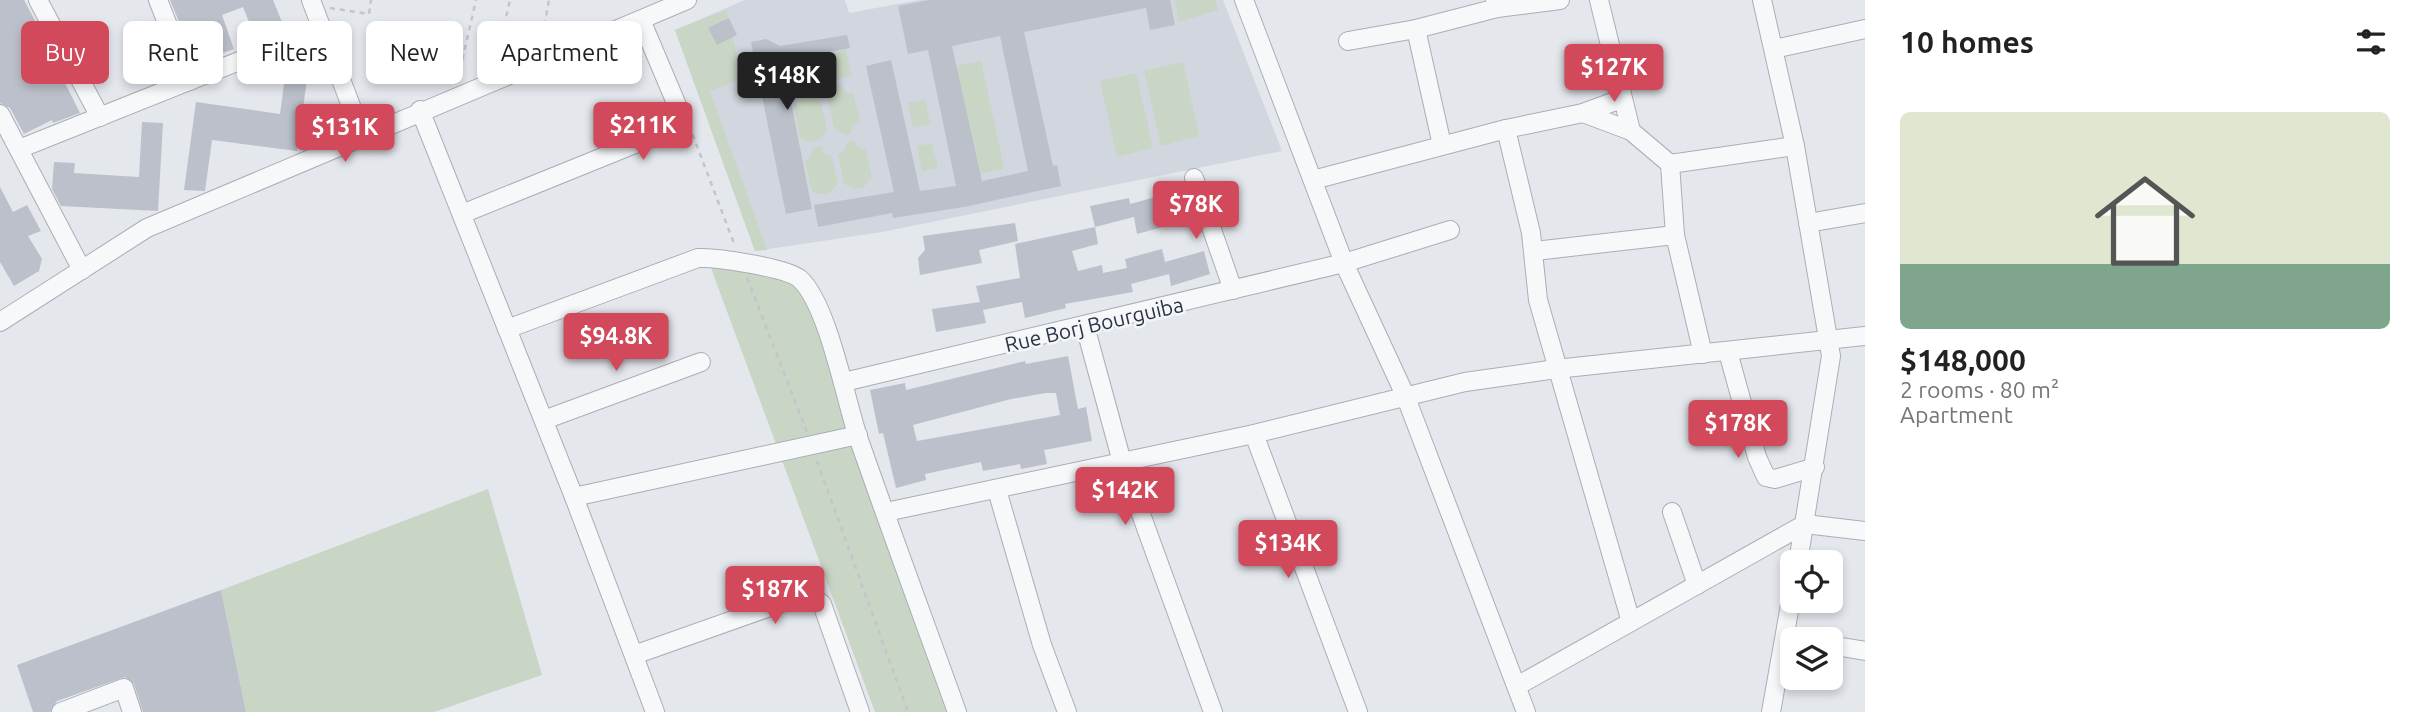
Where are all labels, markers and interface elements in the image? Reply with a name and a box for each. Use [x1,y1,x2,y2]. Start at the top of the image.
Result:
chip: Buy [21,21,109,84]
chip: Rent [123,21,223,84]
chip: Filters [237,21,352,84]
chip: New [366,21,463,84]
chip: Apartment [477,21,642,84]
icon: filters [2352,23,2390,61]
text: 10 homes [1900,25,2034,59]
pin: $127K [1565,44,1663,104]
pin: $148K [738,52,836,112]
text: $127K [1580,54,1648,79]
text: $148K [753,62,821,87]
pin: $211K [594,102,692,162]
pin: $131K [296,104,394,164]
text: $211K [609,112,677,137]
text: $131K [311,114,379,139]
icon: home [2082,158,2208,284]
pin: $78K [1155,182,1237,241]
text: $78K [1169,191,1223,216]
street label: Rue Borj Bourguiba [1002,292,1186,356]
pin: $94.8K [559,314,673,373]
text: $94.8K [580,323,652,348]
text: $148,000 [1900,343,2026,377]
text: 2 rooms · 80 m² [1900,377,2059,402]
pin: $178K [1689,400,1787,460]
text: Apartment [1900,402,2013,427]
text: $178K [1704,410,1772,435]
pin: $142K [1076,468,1174,527]
text: $142K [1091,477,1159,502]
pin: $134K [1239,520,1337,580]
text: $134K [1254,530,1322,555]
map controls [1780,550,1843,690]
button: locate [1780,550,1843,613]
pin: $187K [726,566,824,626]
text: $187K [741,576,809,601]
button: layers [1780,627,1843,690]

